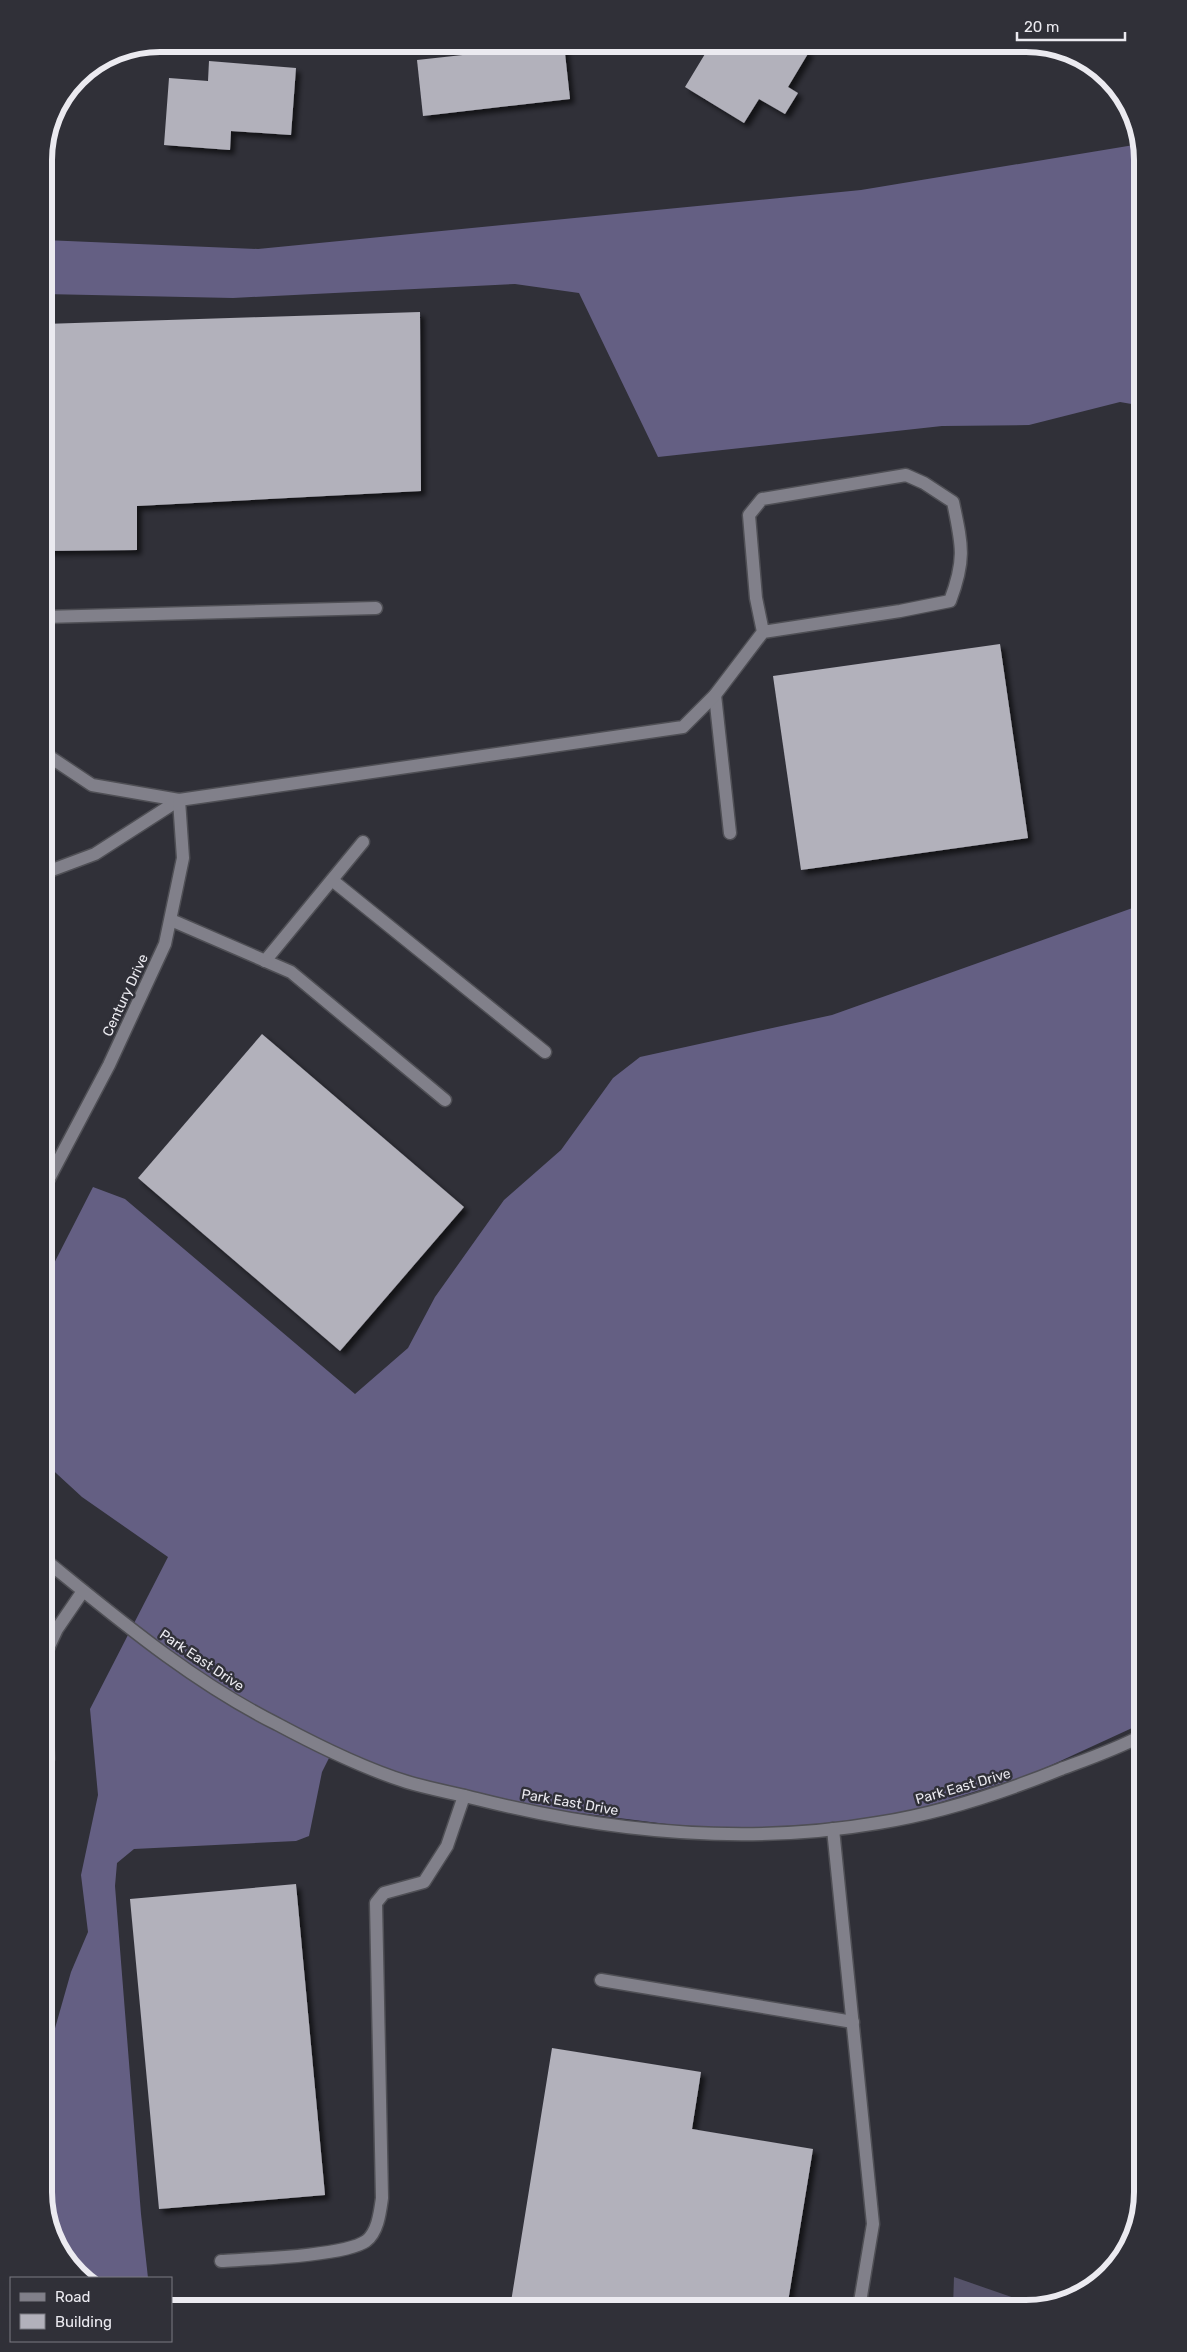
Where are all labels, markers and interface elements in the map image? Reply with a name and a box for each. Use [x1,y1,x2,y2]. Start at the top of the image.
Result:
scale bar [1017,10,1124,42]
text: 20 m [1024,18,1059,36]
street label: Century Drive [99,951,152,1039]
street label: Park East Drive [156,1626,247,1695]
street label: Park East Drive [914,1765,1013,1808]
street label: Park East Drive [520,1786,620,1819]
legend [10,2277,172,2342]
text: Road [55,2288,91,2306]
text: Building [55,2313,112,2331]

